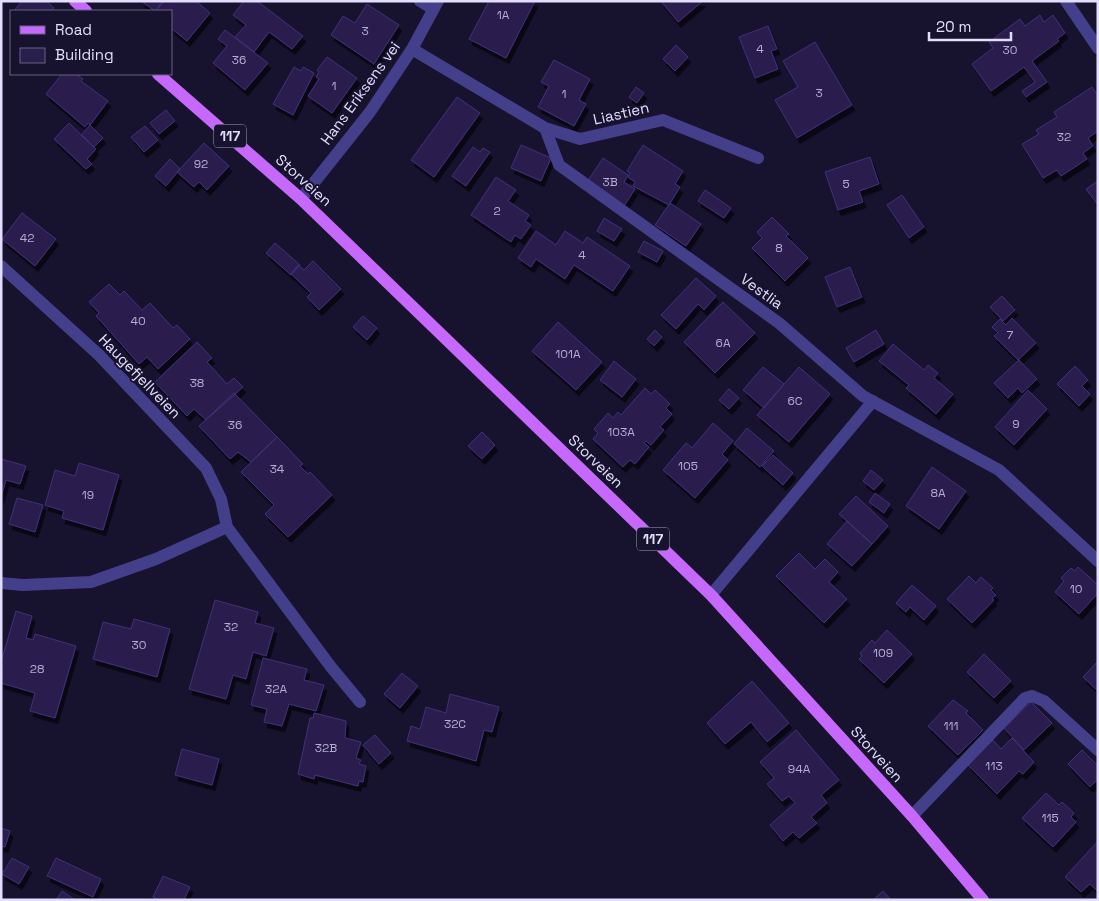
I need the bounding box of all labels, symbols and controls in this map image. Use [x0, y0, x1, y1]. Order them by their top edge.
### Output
house number: 1A [497, 7, 510, 23]
legend [10, 10, 172, 75]
scale bar [929, 10, 1012, 42]
text: 20 m [936, 17, 971, 36]
text: Road [55, 20, 92, 39]
house number: 3 [361, 23, 369, 39]
street label: Hans Eriksens vei [316, 38, 404, 148]
house number: 4 [756, 41, 764, 57]
house number: 30 [1003, 42, 1017, 58]
text: Building [55, 45, 114, 64]
house number: 36 [232, 52, 246, 68]
house number: 1 [331, 78, 337, 94]
house number: 3 [815, 85, 823, 101]
house number: 1 [561, 86, 567, 102]
street label: Liastien [591, 97, 651, 129]
road number: 117 [214, 124, 246, 148]
house number: 32 [1057, 129, 1071, 145]
street label: Storveien [272, 150, 336, 210]
house number: 92 [194, 156, 208, 172]
house number: 3B [602, 174, 618, 190]
house number: 5 [842, 176, 850, 192]
house number: 2 [493, 203, 501, 219]
house number: 42 [20, 230, 34, 246]
house number: 8 [775, 240, 783, 256]
house number: 4 [578, 247, 586, 263]
street label: Vestlia [737, 269, 787, 313]
house number: 40 [130, 313, 146, 329]
house number: 7 [1007, 327, 1014, 343]
street label: Haugefjellveien [95, 330, 185, 422]
house number: 6A [716, 335, 731, 351]
house number: 101A [555, 346, 581, 362]
house number: 38 [190, 375, 204, 391]
house number: 6C [787, 393, 803, 409]
house number: 9 [1012, 416, 1020, 432]
house number: 36 [228, 417, 242, 433]
house number: 103A [607, 424, 635, 440]
street label: Storveien [565, 430, 627, 492]
house number: 105 [678, 458, 698, 474]
house number: 34 [270, 461, 285, 477]
house number: 8A [930, 485, 946, 501]
house number: 19 [82, 487, 94, 503]
road number: 117 [637, 528, 669, 550]
house number: 10 [1070, 581, 1082, 597]
house number: 32 [224, 619, 238, 635]
house number: 30 [132, 637, 146, 653]
house number: 109 [873, 645, 893, 661]
house number: 28 [30, 661, 44, 677]
house number: 32A [265, 681, 287, 697]
house number: 32C [444, 716, 466, 732]
house number: 111 [943, 718, 959, 734]
street label: Storveien [847, 722, 907, 786]
house number: 32B [315, 740, 337, 756]
house number: 113 [985, 758, 1003, 774]
house number: 94A [788, 761, 811, 777]
house number: 115 [1041, 810, 1059, 826]

